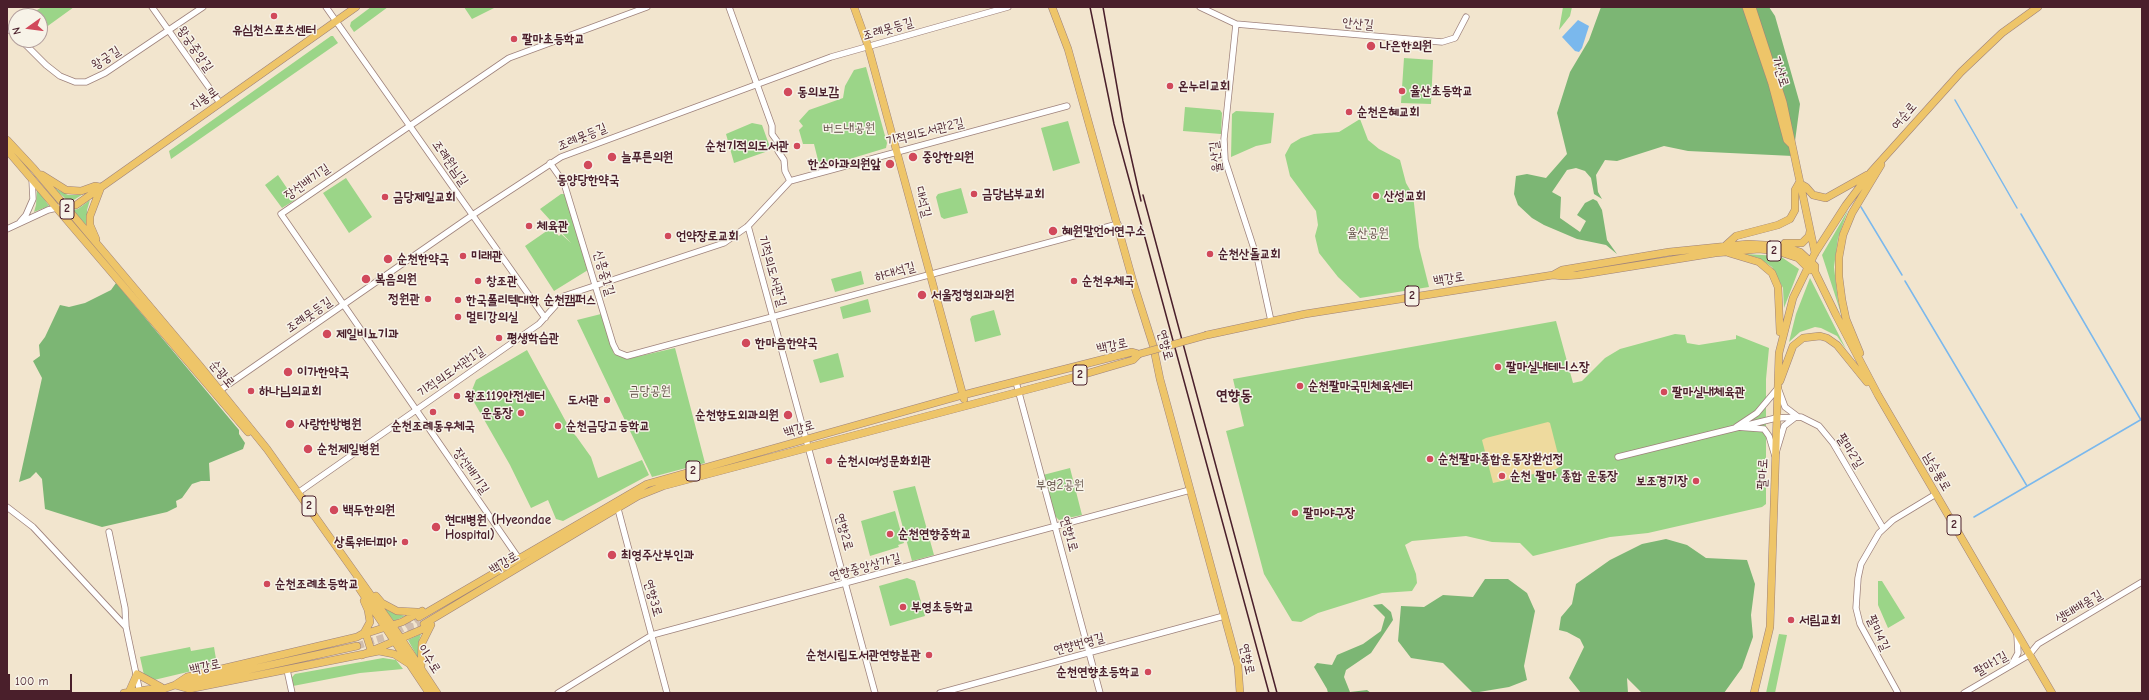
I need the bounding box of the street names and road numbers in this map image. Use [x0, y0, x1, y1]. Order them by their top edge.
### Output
street label: 조례못등길 [861, 14, 915, 44]
street label: 안산길 [1342, 15, 1374, 33]
street label: 왕궁중앙길 [174, 23, 216, 75]
street label: 왕궁길 [89, 43, 123, 73]
street label: 가산로 [1768, 55, 1792, 89]
street label: 지봉로 [187, 84, 221, 114]
street label: 여순로 [1888, 99, 1920, 133]
street label: 기적의도서관2길 [884, 115, 966, 149]
street label: 조례못등길 [555, 120, 609, 154]
street label: 조례원님길 [429, 137, 471, 189]
street label: 율산길 [1206, 140, 1226, 174]
street label: 장선배기길 [281, 161, 333, 203]
street label: 대석길 [911, 185, 935, 219]
road number: 2 [60, 199, 74, 219]
street label: 기적의도서관길 [754, 234, 790, 308]
road number: 2 [1767, 241, 1781, 261]
street label: 신흥중1길 [590, 248, 618, 298]
street label: 하대석길 [873, 259, 917, 285]
street label: 백강로 [1432, 269, 1466, 289]
road number: 2 [1405, 286, 1419, 306]
street label: 조례못등길 [283, 294, 335, 336]
street label: 연향로 [1154, 328, 1176, 362]
street label: 백강로 [1095, 335, 1129, 357]
street label: 기적의도서관1길 [414, 343, 488, 401]
street label: 순광로 [206, 357, 238, 391]
road number: 2 [1073, 365, 1087, 385]
street label: 백강로 [782, 417, 816, 441]
street label: 팔마2길 [1833, 431, 1867, 471]
street label: 장선배기길 [450, 445, 492, 497]
street label: 남승룡로 [1920, 450, 1954, 494]
street label: 팔마로 [1755, 458, 1771, 490]
road number: 2 [686, 461, 700, 481]
road number: 2 [302, 496, 316, 516]
street label: 연향2로 [832, 512, 856, 552]
street label: 연향1로 [1057, 514, 1081, 554]
road number: 2 [1947, 515, 1961, 535]
street label: 백강로 [487, 548, 521, 578]
street label: 연향중앙상가길 [828, 550, 902, 584]
street label: 연향3로 [640, 578, 666, 618]
street label: 생태배움길 [2053, 587, 2105, 627]
street label: 팔마4길 [1863, 613, 1893, 653]
street label: 연향번영길 [1052, 630, 1106, 658]
street label: 이수로 [414, 642, 444, 676]
street label: 연향로 [1236, 642, 1258, 676]
street label: 팔마1길 [1971, 648, 2011, 680]
street label: 백강로 [188, 656, 222, 678]

